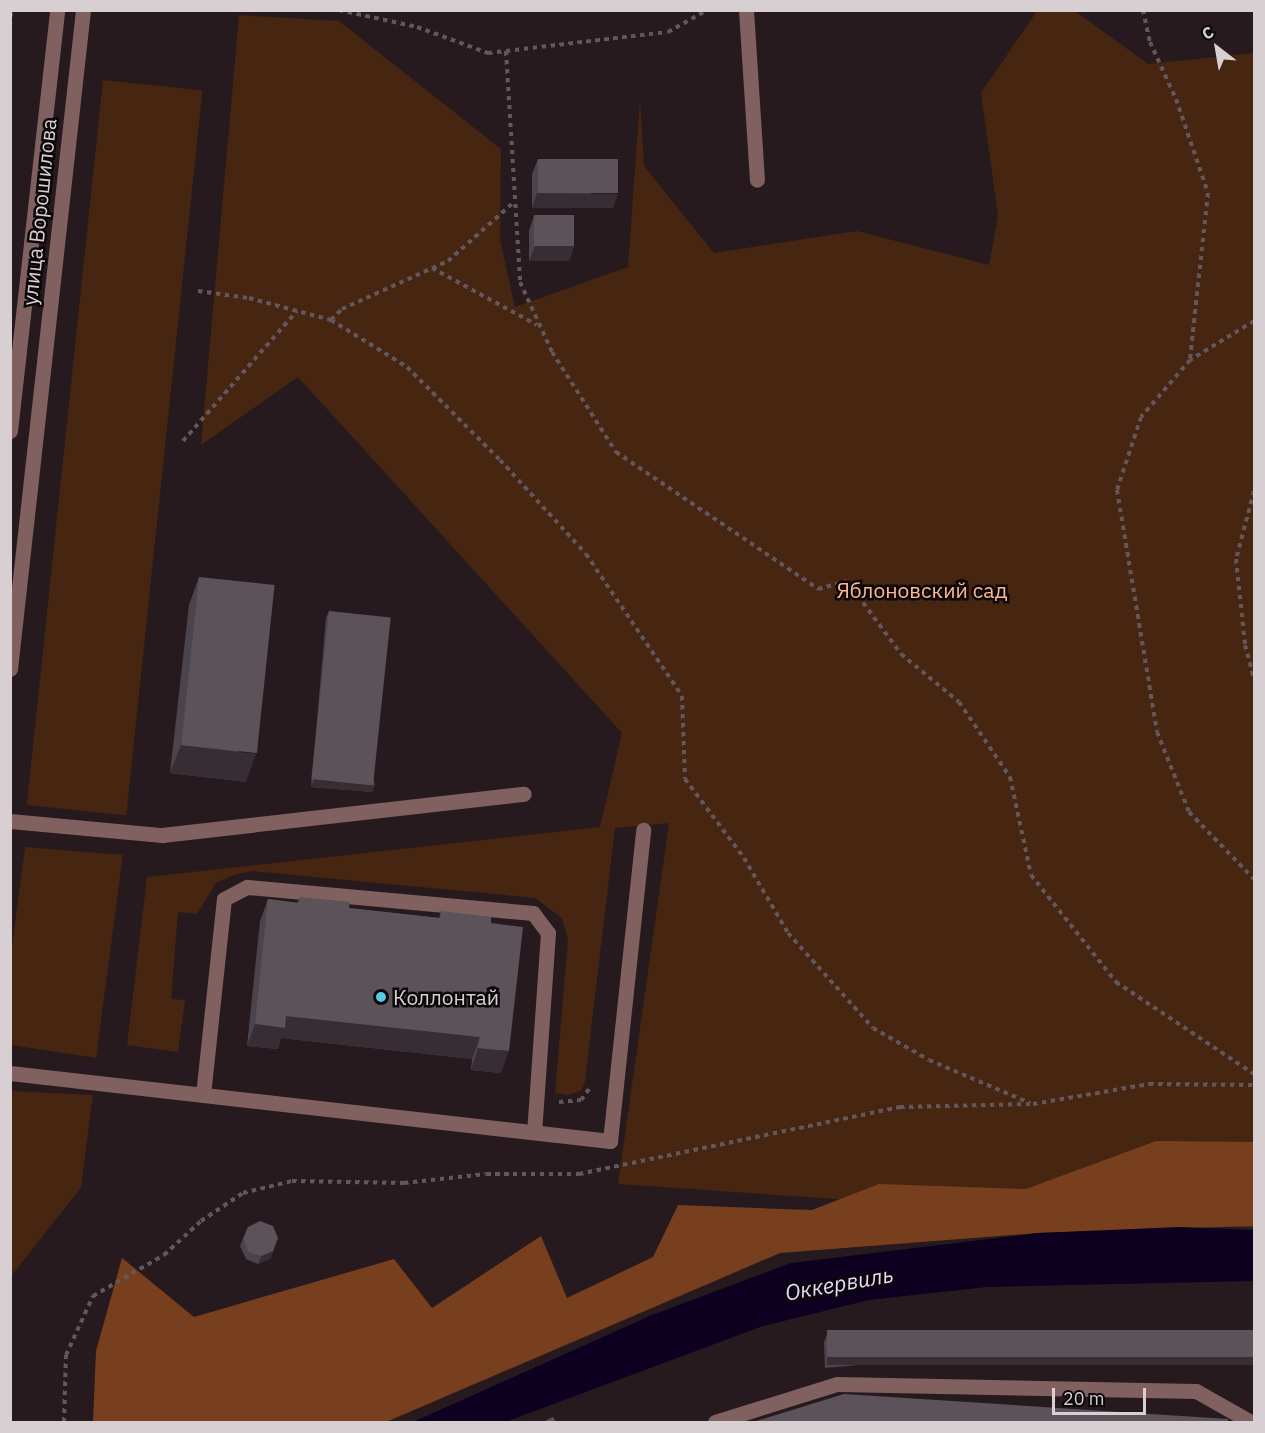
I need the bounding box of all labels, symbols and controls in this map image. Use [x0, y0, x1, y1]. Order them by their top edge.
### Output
north arrow [1187, 18, 1247, 78]
text: С [1198, 21, 1217, 44]
street label: улица Ворошилова [17, 117, 61, 307]
park label: Яблоновский сад [836, 577, 1008, 603]
place label: Коллонтай [393, 984, 499, 1010]
marker: Коллонтай [374, 990, 388, 1004]
water label: Оккервиль [783, 1261, 895, 1305]
scale bar [1055, 1376, 1150, 1414]
text: 20 m [1063, 1387, 1105, 1410]

